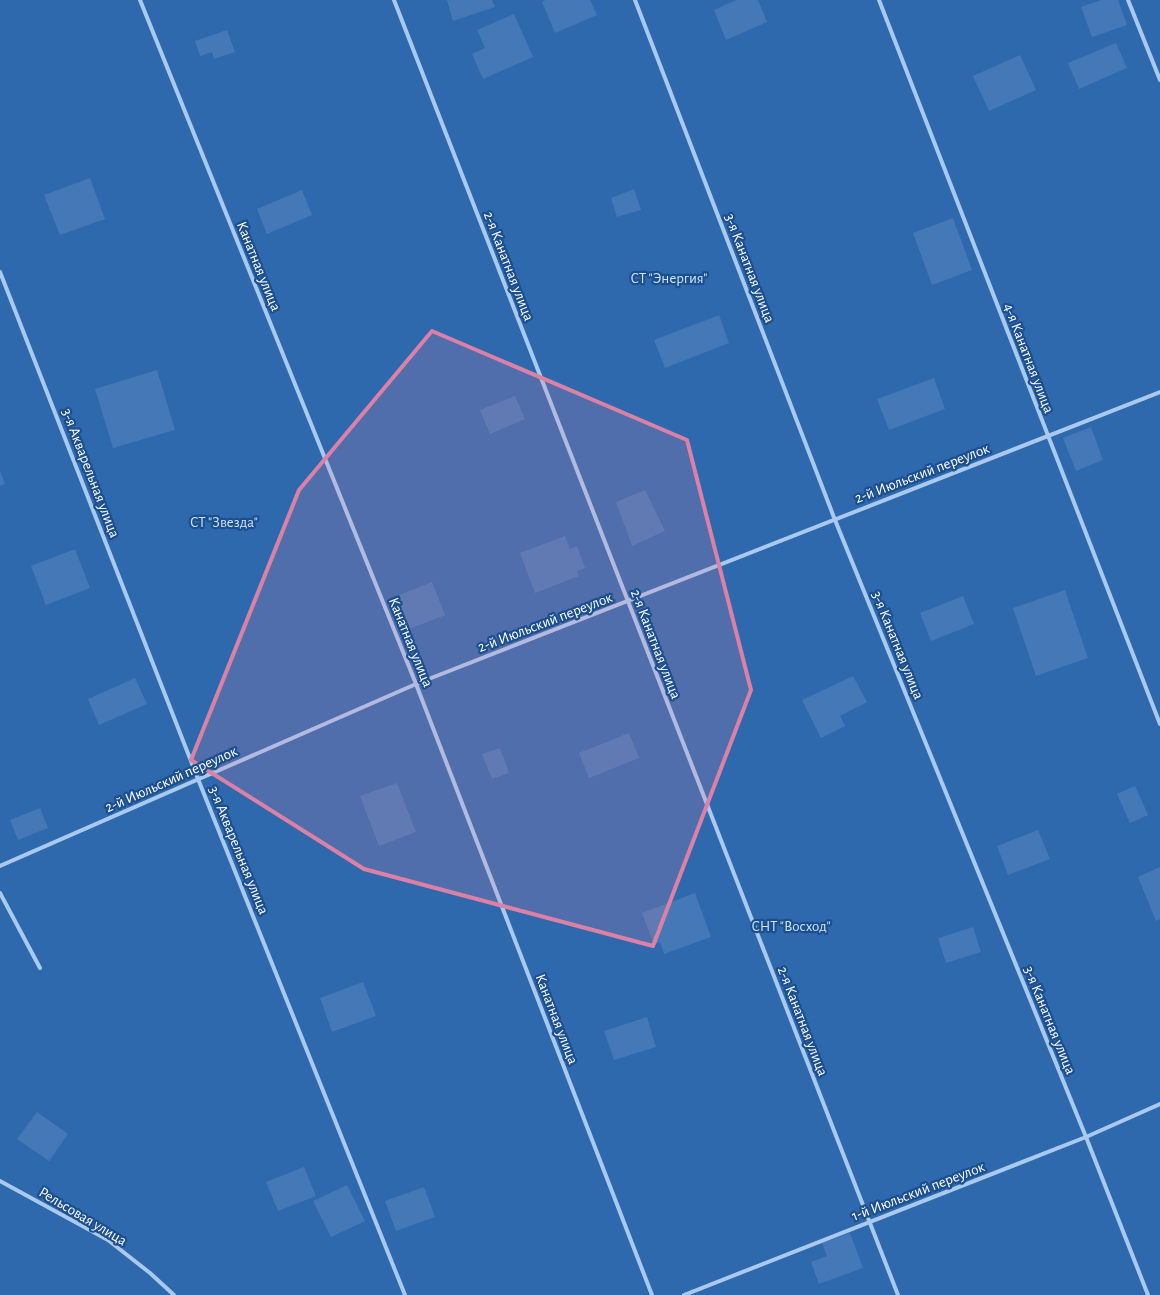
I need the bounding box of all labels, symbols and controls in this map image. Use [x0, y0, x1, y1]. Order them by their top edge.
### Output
street label: 2-я Канатная улица [481, 209, 536, 323]
street label: 3-я Канатная улица [722, 212, 777, 325]
street label: Канатная улица [234, 219, 283, 313]
park label: СТ "Энергия" [630, 271, 708, 286]
street label: 4-я Канатная улица [1001, 301, 1056, 415]
street label: 3-я Акварельная улица [59, 407, 122, 540]
street label: 2-й Июльский переулок [853, 441, 992, 506]
park label: СТ "Звезда" [190, 515, 258, 530]
street label: 2-я Канатная улица [628, 587, 683, 701]
street label: 3-я Канатная улица [869, 589, 926, 702]
street label: 2-й Июльский переулок [476, 590, 615, 655]
street label: Канатная улица [386, 595, 435, 689]
street label: 2-й Июльский переулок [103, 744, 240, 815]
street label: 3-я Акварельная улица [206, 784, 271, 917]
park label: СНТ "Восход" [751, 919, 831, 934]
street label: 2-я Канатная улица [775, 964, 830, 1078]
street label: 3-я Канатная улица [1021, 964, 1078, 1077]
street label: Канатная улица [532, 972, 581, 1066]
street label: 1-й Июльский переулок [850, 1159, 987, 1224]
street label: Рельсовая улица [36, 1184, 129, 1249]

